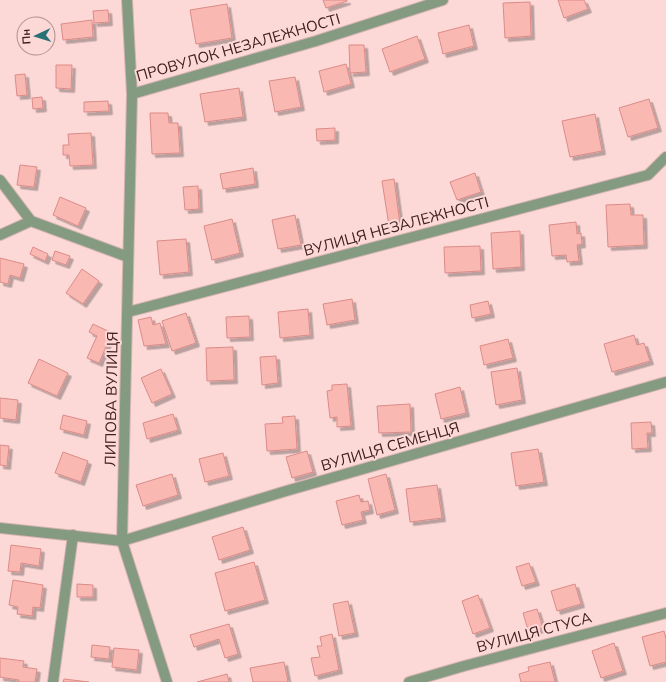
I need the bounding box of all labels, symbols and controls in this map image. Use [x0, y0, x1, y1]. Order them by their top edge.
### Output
street label: ПРОВУЛОК НЕЗАЛЕЖНОСТІ [134, 9, 342, 85]
north arrow [16, 16, 56, 56]
text: Пн [18, 28, 34, 45]
street label: ВУЛИЦЯ НЕЗАЛЕЖНОСТІ [301, 192, 491, 260]
street label: ЛИПОВА ВУЛИЦЯ [100, 331, 122, 467]
street label: ВУЛИЦЯ СЕМЕНЦЯ [319, 417, 461, 475]
street label: ВУЛИЦЯ СТУСА [474, 608, 594, 656]

